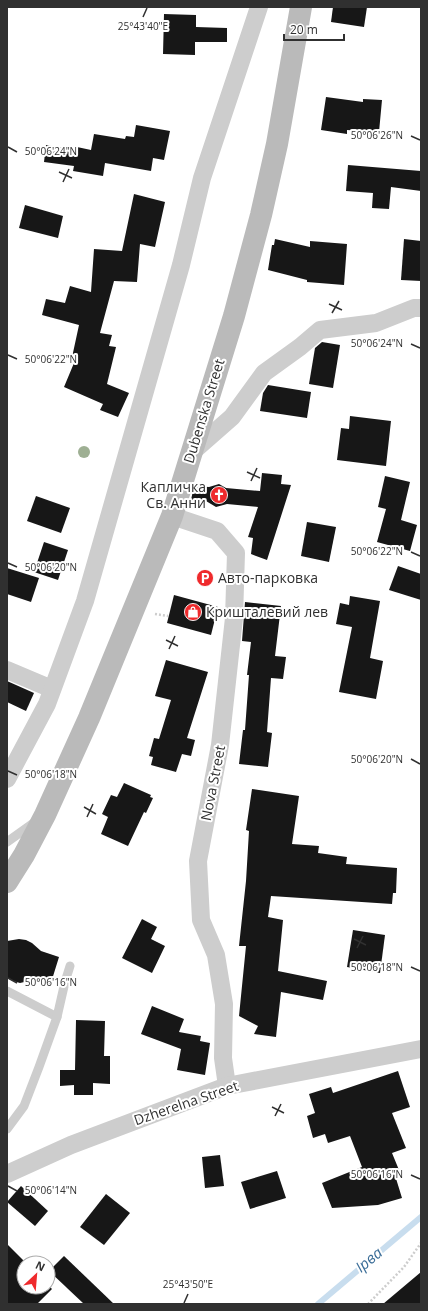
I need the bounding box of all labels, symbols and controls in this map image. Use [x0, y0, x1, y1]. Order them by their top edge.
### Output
scale bar [284, 16, 344, 42]
text: 25°43'40"E [118, 19, 168, 33]
text: 20 m [290, 21, 318, 38]
text: 50°06'26"N [351, 128, 403, 142]
text: 50°06'24"N [25, 144, 77, 158]
text: 50°06'24"N [351, 336, 403, 350]
text: 50°06'22"N [25, 352, 77, 366]
street label: Dubenska Street [179, 356, 228, 465]
place label: Капличка Св. Анни [141, 477, 206, 512]
church icon: Капличка Св. Анни [209, 485, 229, 505]
text: 50°06'22"N [351, 544, 403, 558]
text: 50°06'20"N [25, 560, 77, 574]
parking icon: Авто-парковка [195, 568, 215, 588]
place label: Авто-парковка [218, 568, 318, 587]
shop icon: Кришталевий лев [183, 602, 203, 622]
place label: Кришталевий лев [206, 602, 328, 621]
street label: Nova Street [196, 744, 229, 822]
text: 50°06'20"N [351, 752, 403, 766]
text: 50°06'18"N [25, 767, 77, 781]
text: 50°06'18"N [351, 960, 403, 974]
text: 50°06'16"N [25, 975, 77, 989]
street label: Dzherelna Street [131, 1076, 241, 1129]
text: 50°06'16"N [351, 1167, 403, 1181]
text: 50°06'14"N [25, 1183, 77, 1197]
water label: Ірва [351, 1242, 386, 1276]
north arrow [16, 1255, 56, 1295]
text: N [33, 1257, 48, 1274]
text: 25°43'50"E [163, 1277, 213, 1291]

